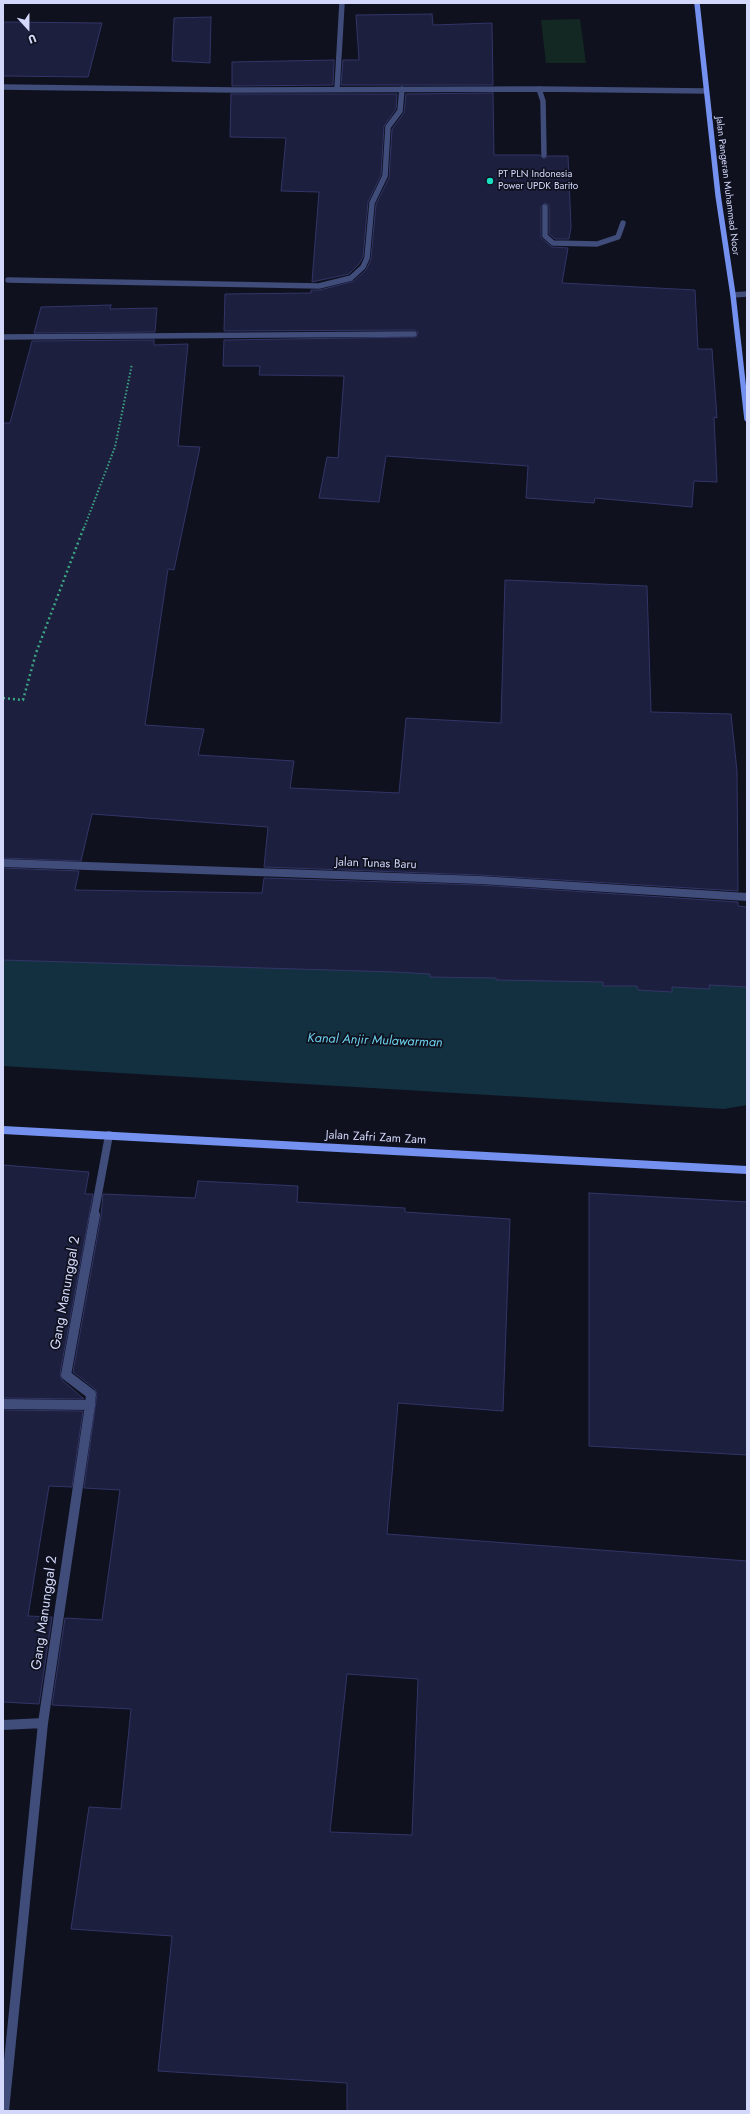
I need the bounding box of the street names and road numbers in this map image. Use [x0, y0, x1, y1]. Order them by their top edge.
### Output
street label: Jalan Pangeran Muhammad Noor [713, 116, 741, 256]
street label: Jalan Tunas Baru [335, 855, 417, 873]
street label: Jalan Zafri Zam Zam [325, 1128, 427, 1148]
street label: Gang Manunggal 2 [48, 1235, 84, 1351]
street label: Gang Manunggal 2 [29, 1555, 61, 1671]

